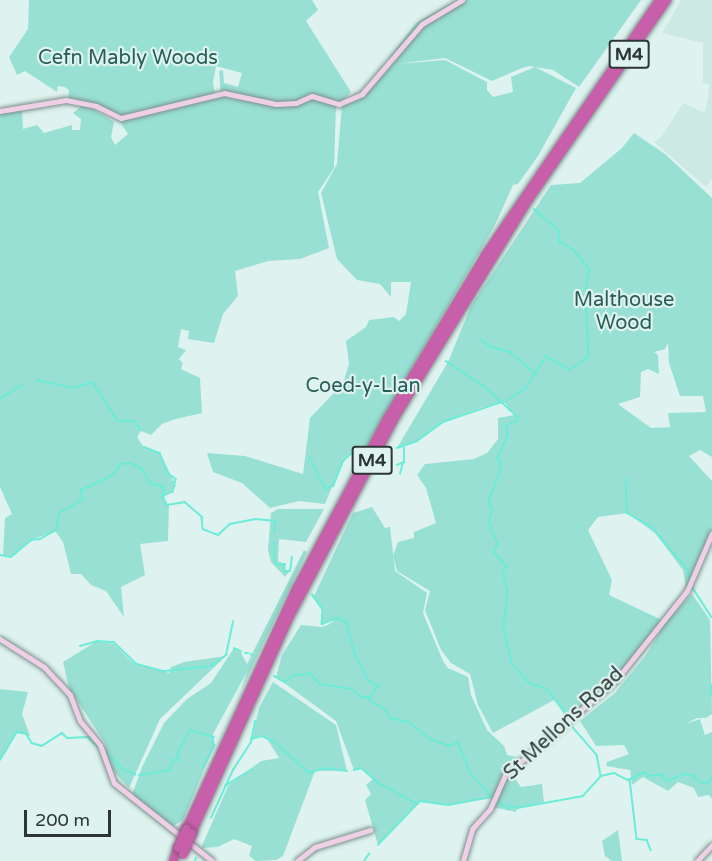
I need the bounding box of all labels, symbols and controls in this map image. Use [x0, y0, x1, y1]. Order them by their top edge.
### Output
road number: M4 [608, 39, 650, 69]
park label: Cefn Mably Woods [38, 46, 218, 70]
park label: Malthouse Wood [574, 289, 674, 336]
park label: Coed-y-Llan [305, 374, 421, 398]
road number: M4 [351, 445, 393, 475]
street label: St Mellons Road [499, 663, 629, 785]
scale bar [27, 798, 114, 836]
text: 200 m [35, 809, 90, 831]

